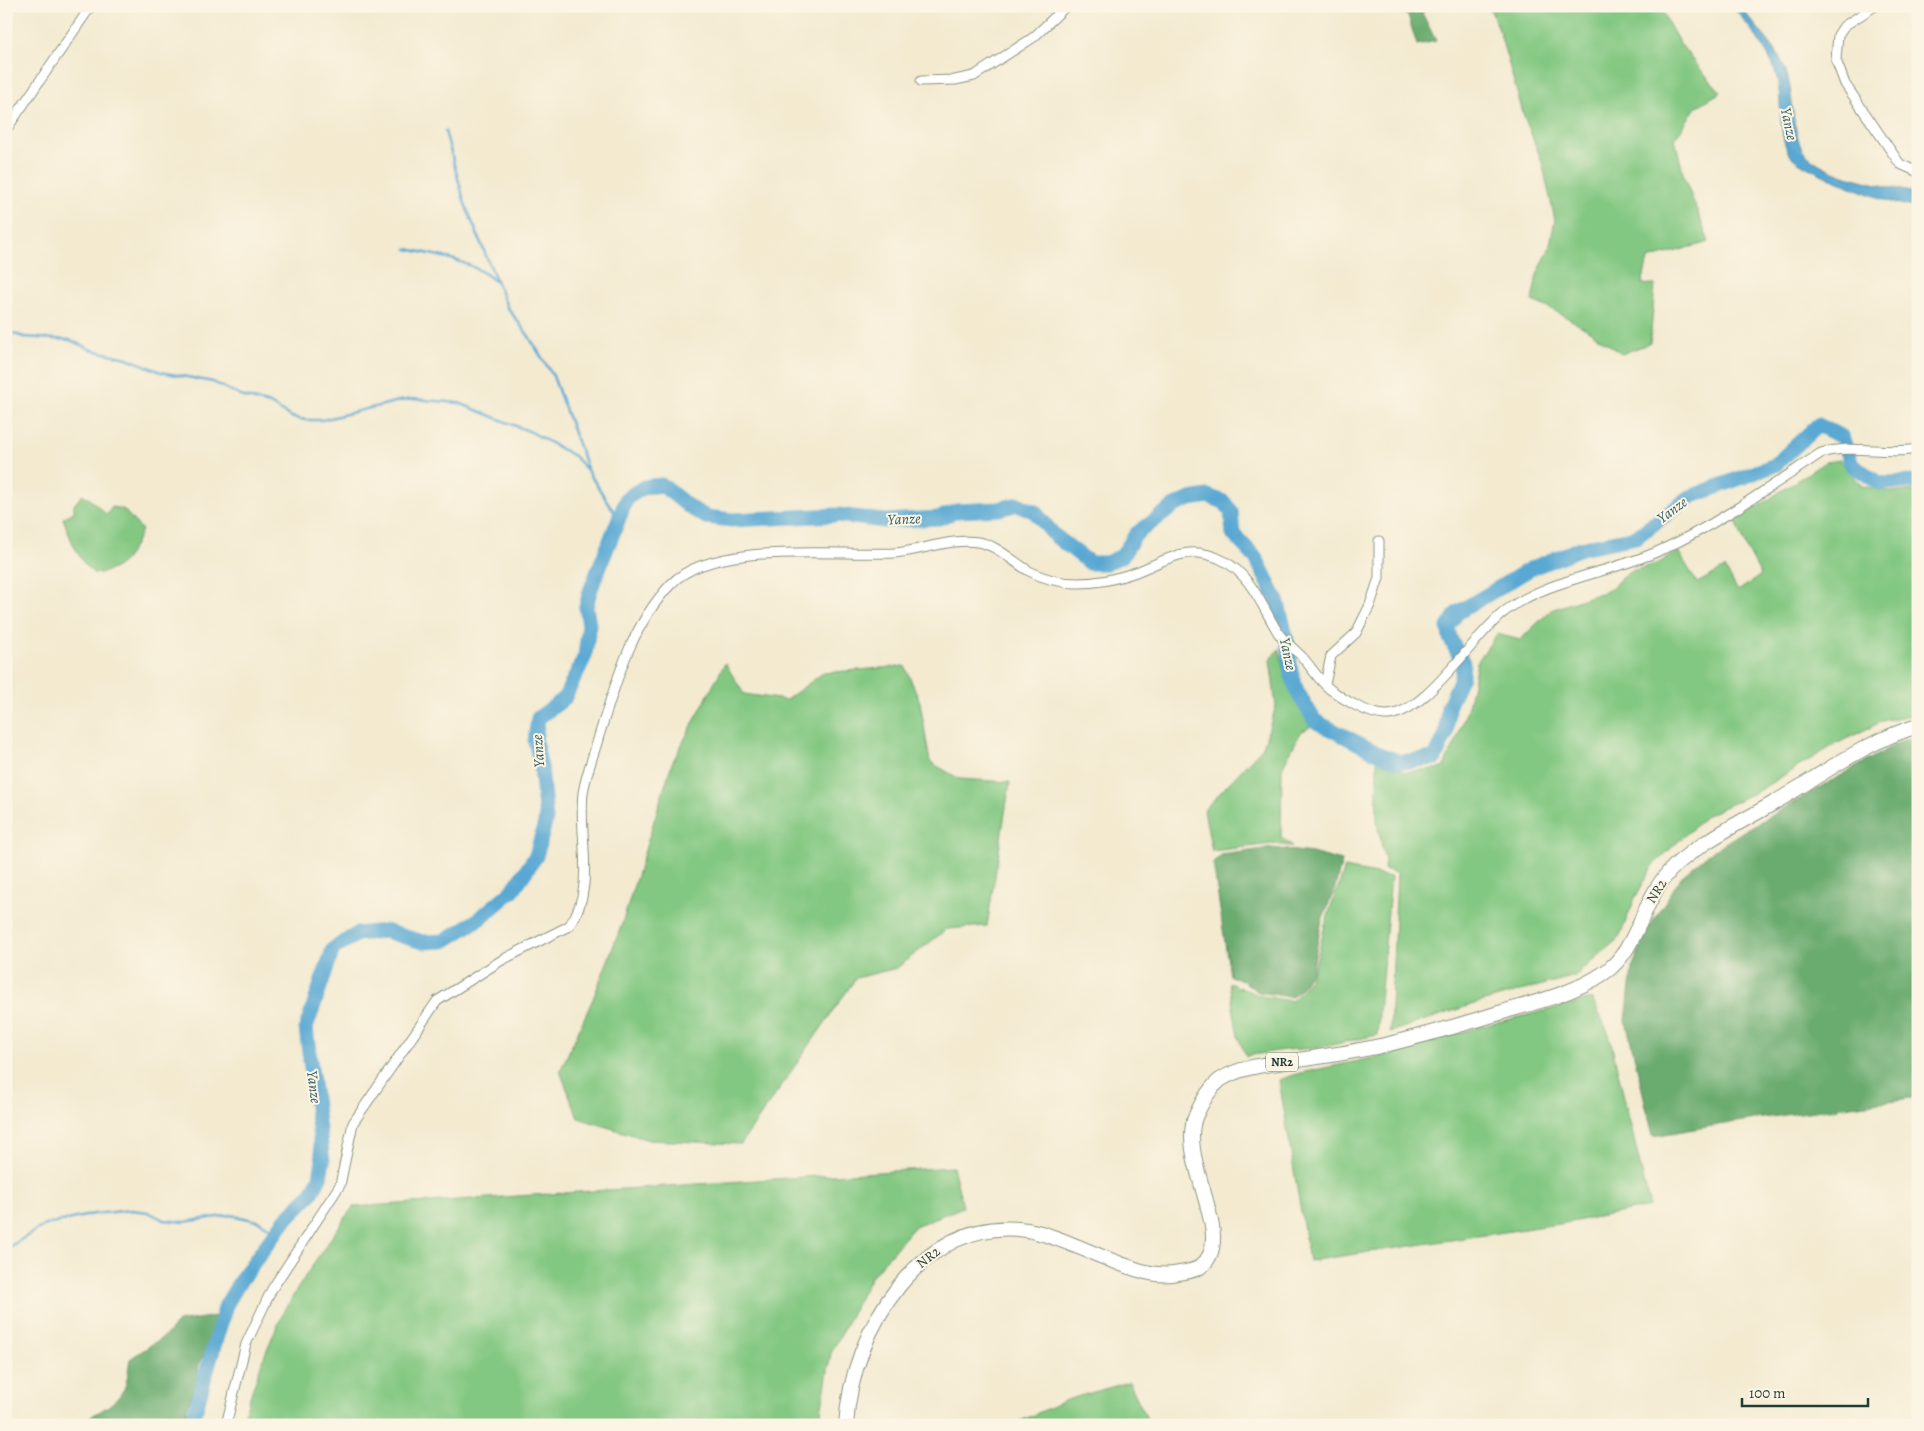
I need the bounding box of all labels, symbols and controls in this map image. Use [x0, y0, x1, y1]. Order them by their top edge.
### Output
water label: Yanze [1776, 106, 1802, 143]
water label: Yanze [1653, 492, 1692, 528]
water label: Yanze [887, 508, 921, 530]
water label: Yanze [1275, 636, 1301, 673]
water label: Yanze [527, 733, 549, 768]
street label: NR2 [1642, 875, 1671, 907]
road number: NR2 [1266, 1052, 1298, 1072]
water label: Yanze [302, 1070, 326, 1105]
street label: NR2 [912, 1242, 944, 1273]
scale bar [1742, 1376, 1868, 1408]
text: 100 m [1749, 1383, 1786, 1403]

